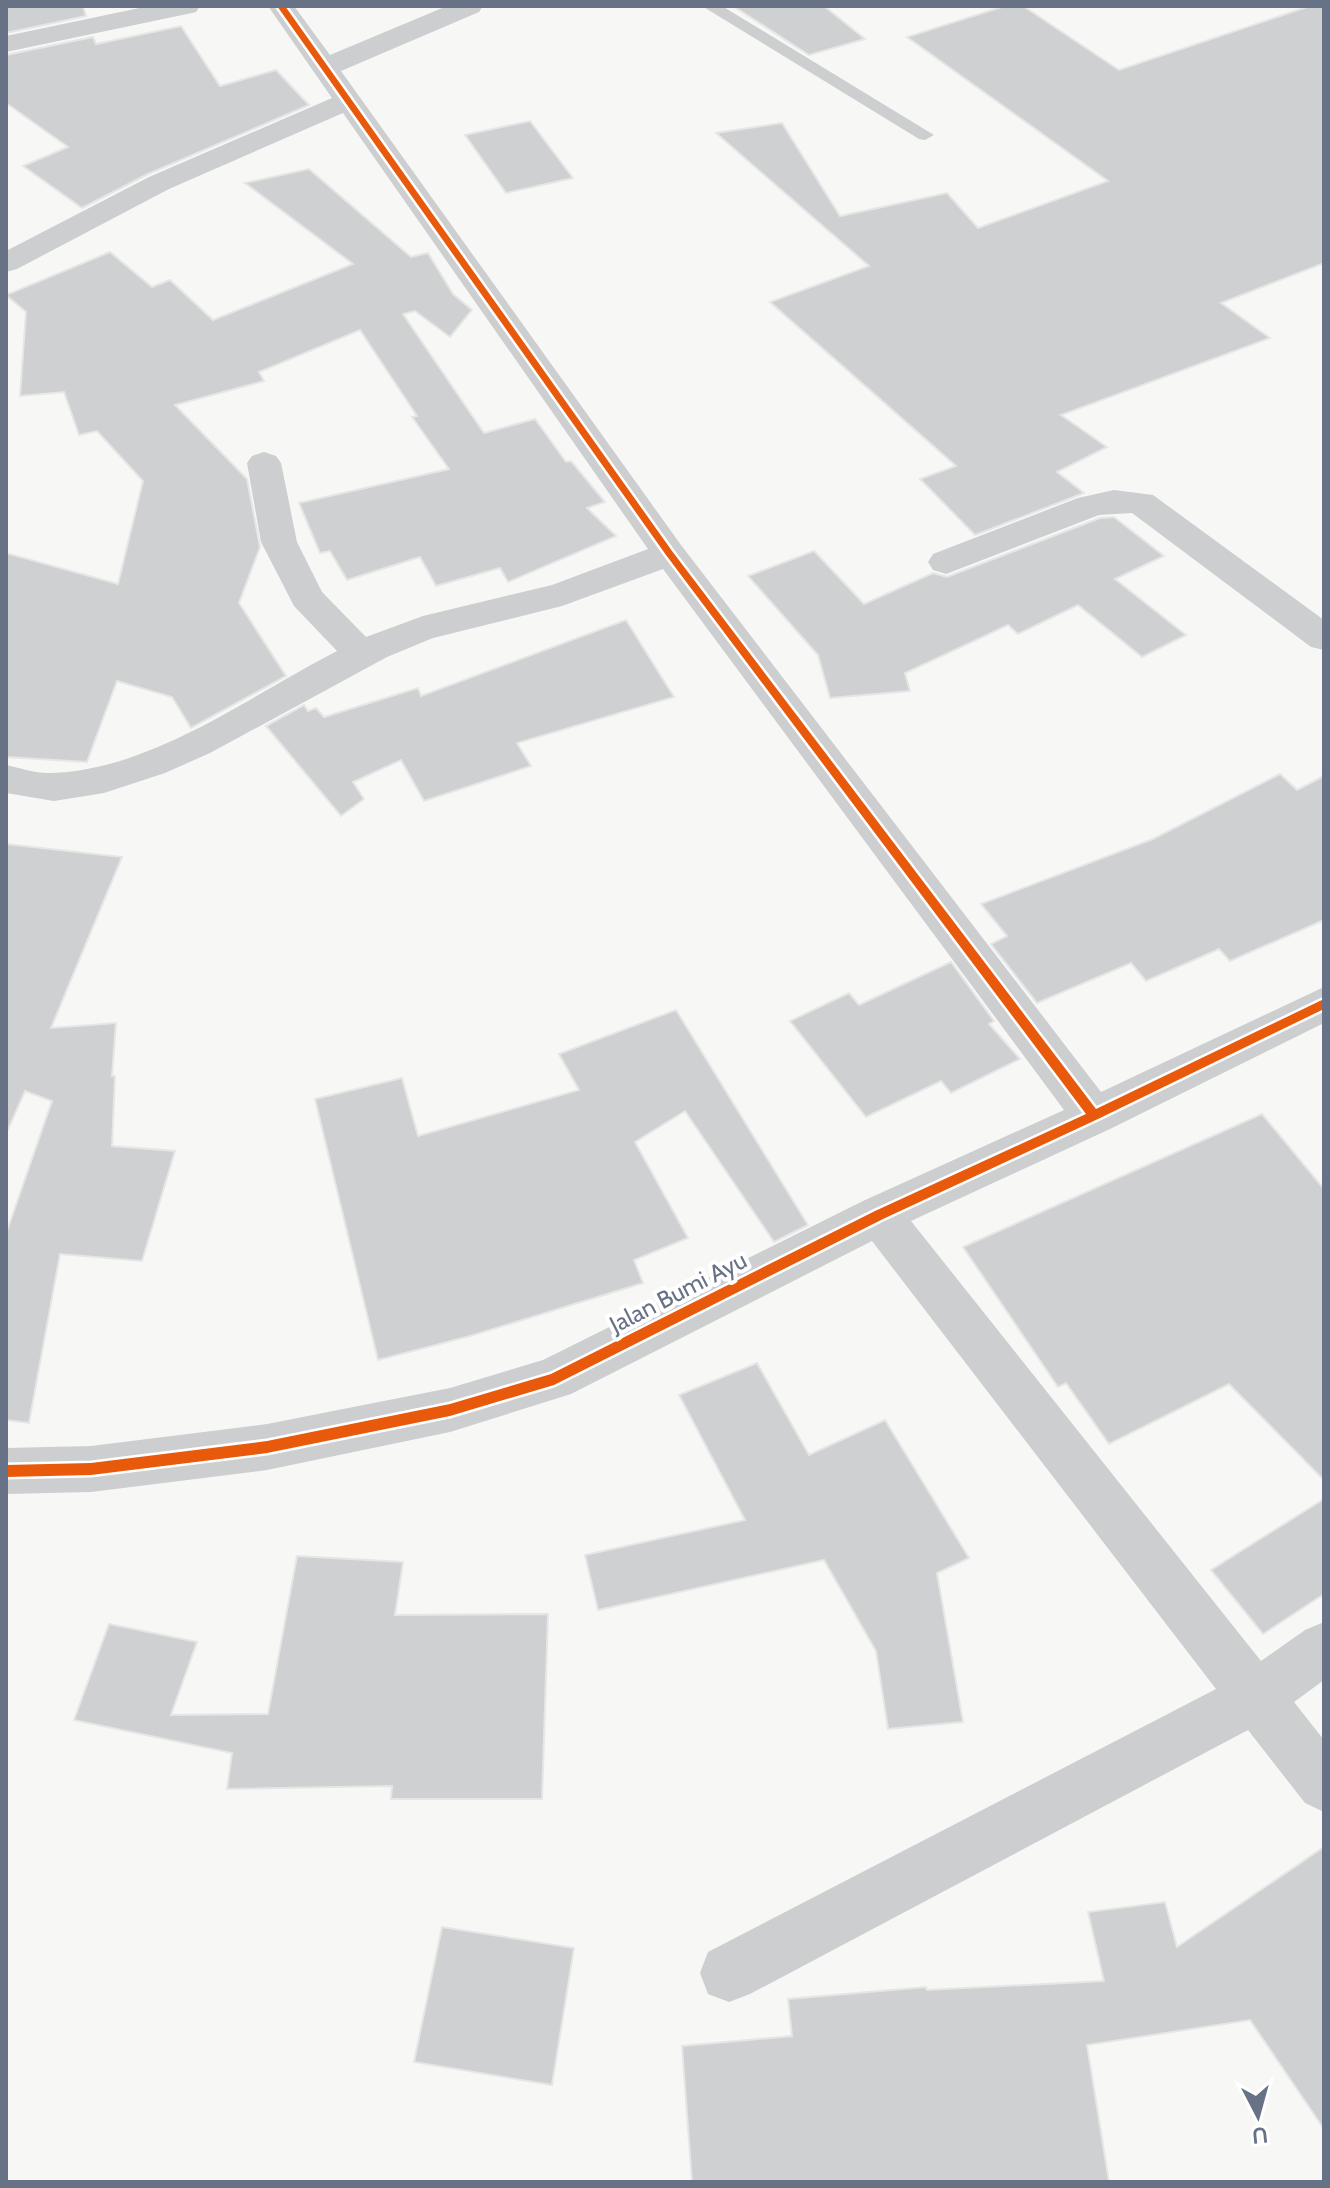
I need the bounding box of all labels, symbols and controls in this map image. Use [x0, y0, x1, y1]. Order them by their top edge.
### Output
street label: Jalan Bumi Ayu [604, 1245, 752, 1339]
north arrow [1218, 2076, 1298, 2156]
text: U [1251, 2121, 1269, 2150]

